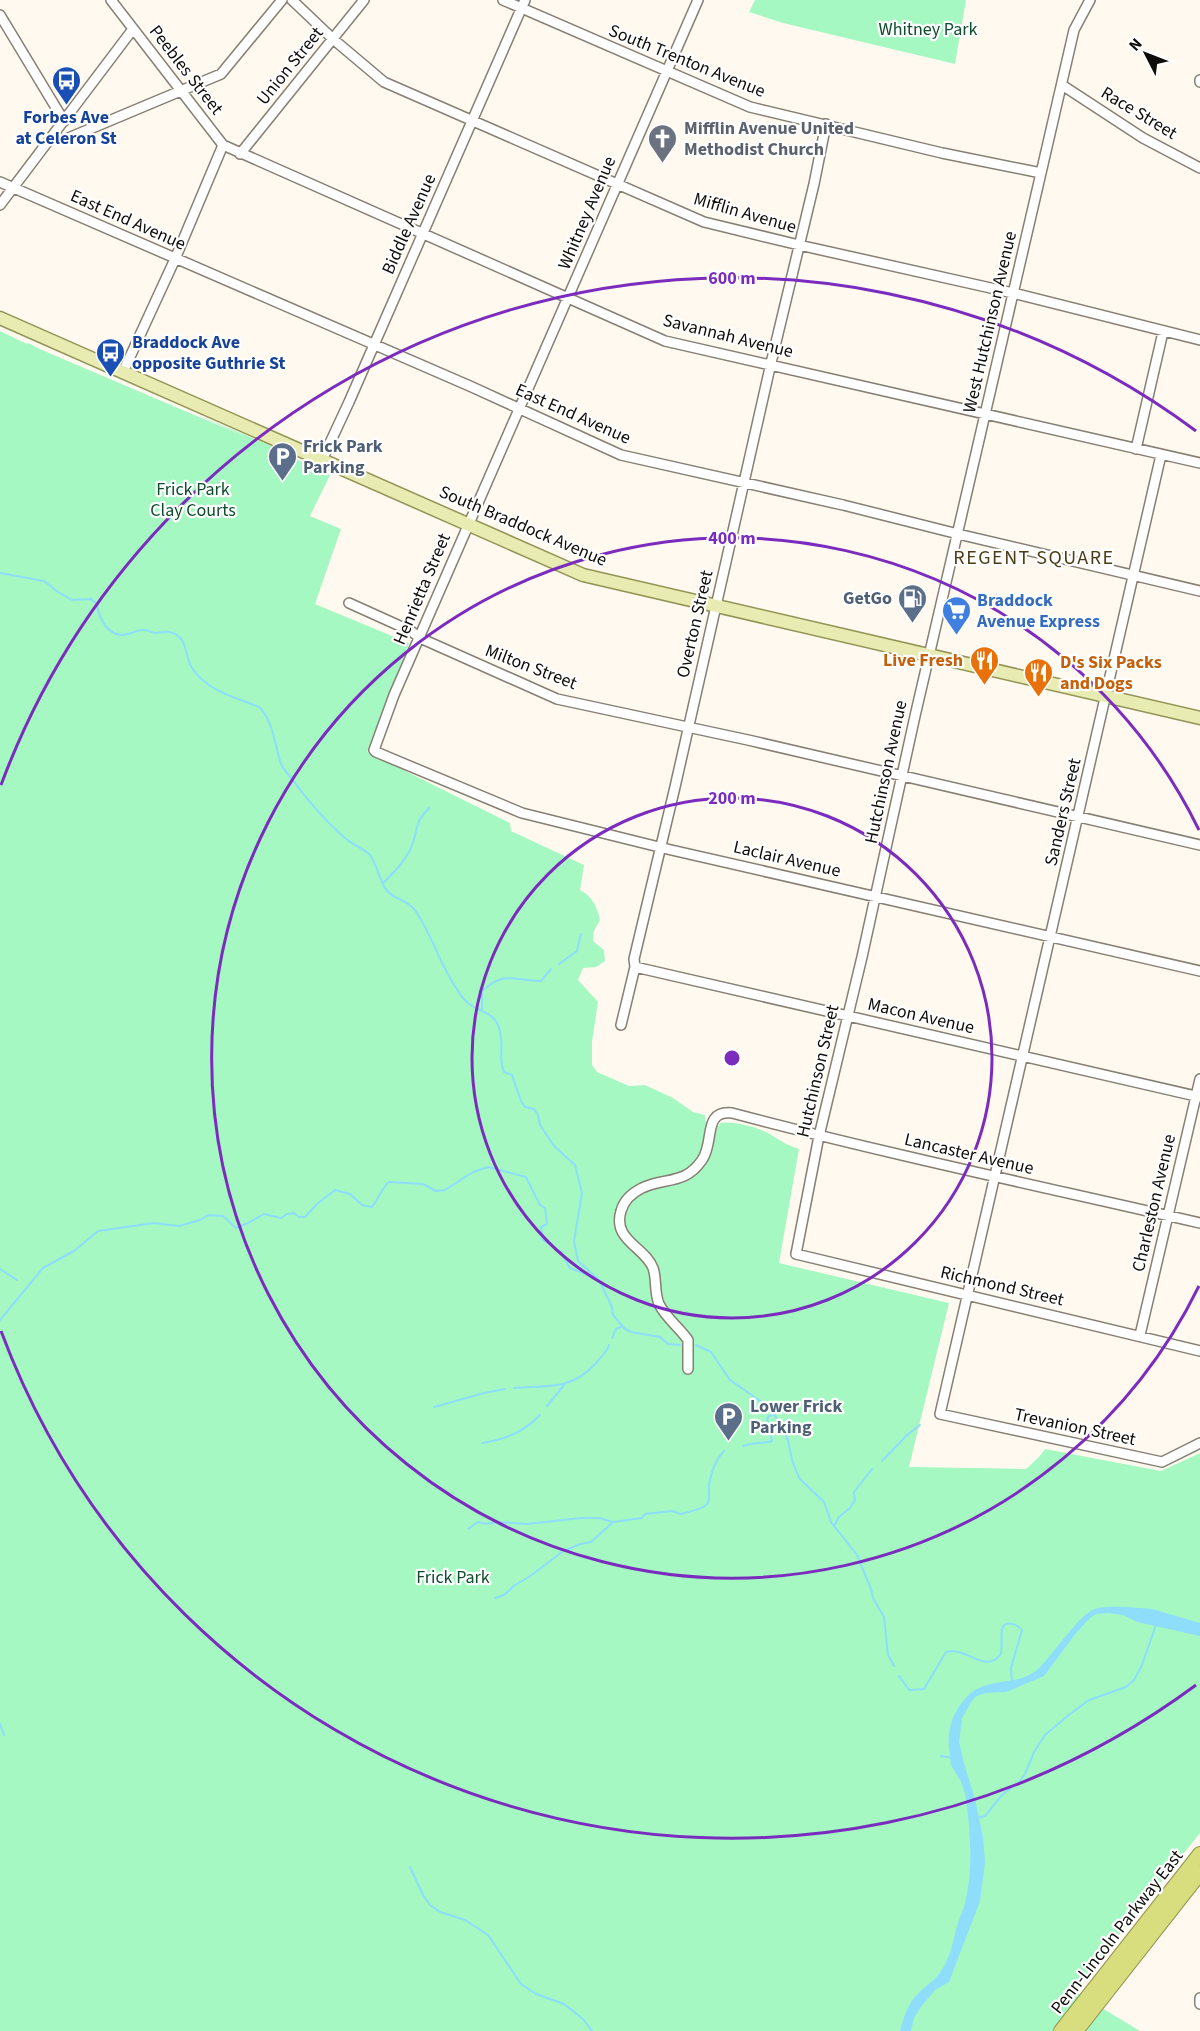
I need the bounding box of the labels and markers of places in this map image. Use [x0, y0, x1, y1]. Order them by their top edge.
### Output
bus stop icon: Forbes Ave at Celeron St [50, 64, 82, 106]
place label: Forbes Ave at Celeron St [15, 105, 117, 151]
place label: Mifflin Avenue United Methodist Church [684, 116, 854, 162]
church icon: Mifflin Avenue United Methodist Church [647, 122, 679, 164]
place label: Braddock Ave opposite Guthrie St [132, 330, 285, 376]
bus stop icon: Braddock Ave opposite Guthrie St [95, 336, 127, 378]
place label: Frick Park Parking [303, 434, 383, 480]
parking icon: Frick Park Parking [266, 440, 298, 482]
fuel station icon: GetGo [897, 582, 929, 624]
place label: GetGo [843, 586, 892, 611]
place label: Braddock Avenue Express [976, 588, 1100, 634]
supermarket icon: Braddock Avenue Express [940, 594, 972, 636]
restaurant icon: Live Fresh [968, 644, 1000, 686]
place label: Live Fresh [883, 648, 963, 673]
place label: D's Six Packs and Dogs [1060, 650, 1162, 696]
restaurant icon: D's Six Packs and Dogs [1023, 656, 1055, 698]
centre of rings [722, 1048, 742, 1068]
place label: Lower Frick Parking [750, 1394, 842, 1440]
parking icon: Lower Frick Parking [713, 1400, 745, 1442]

